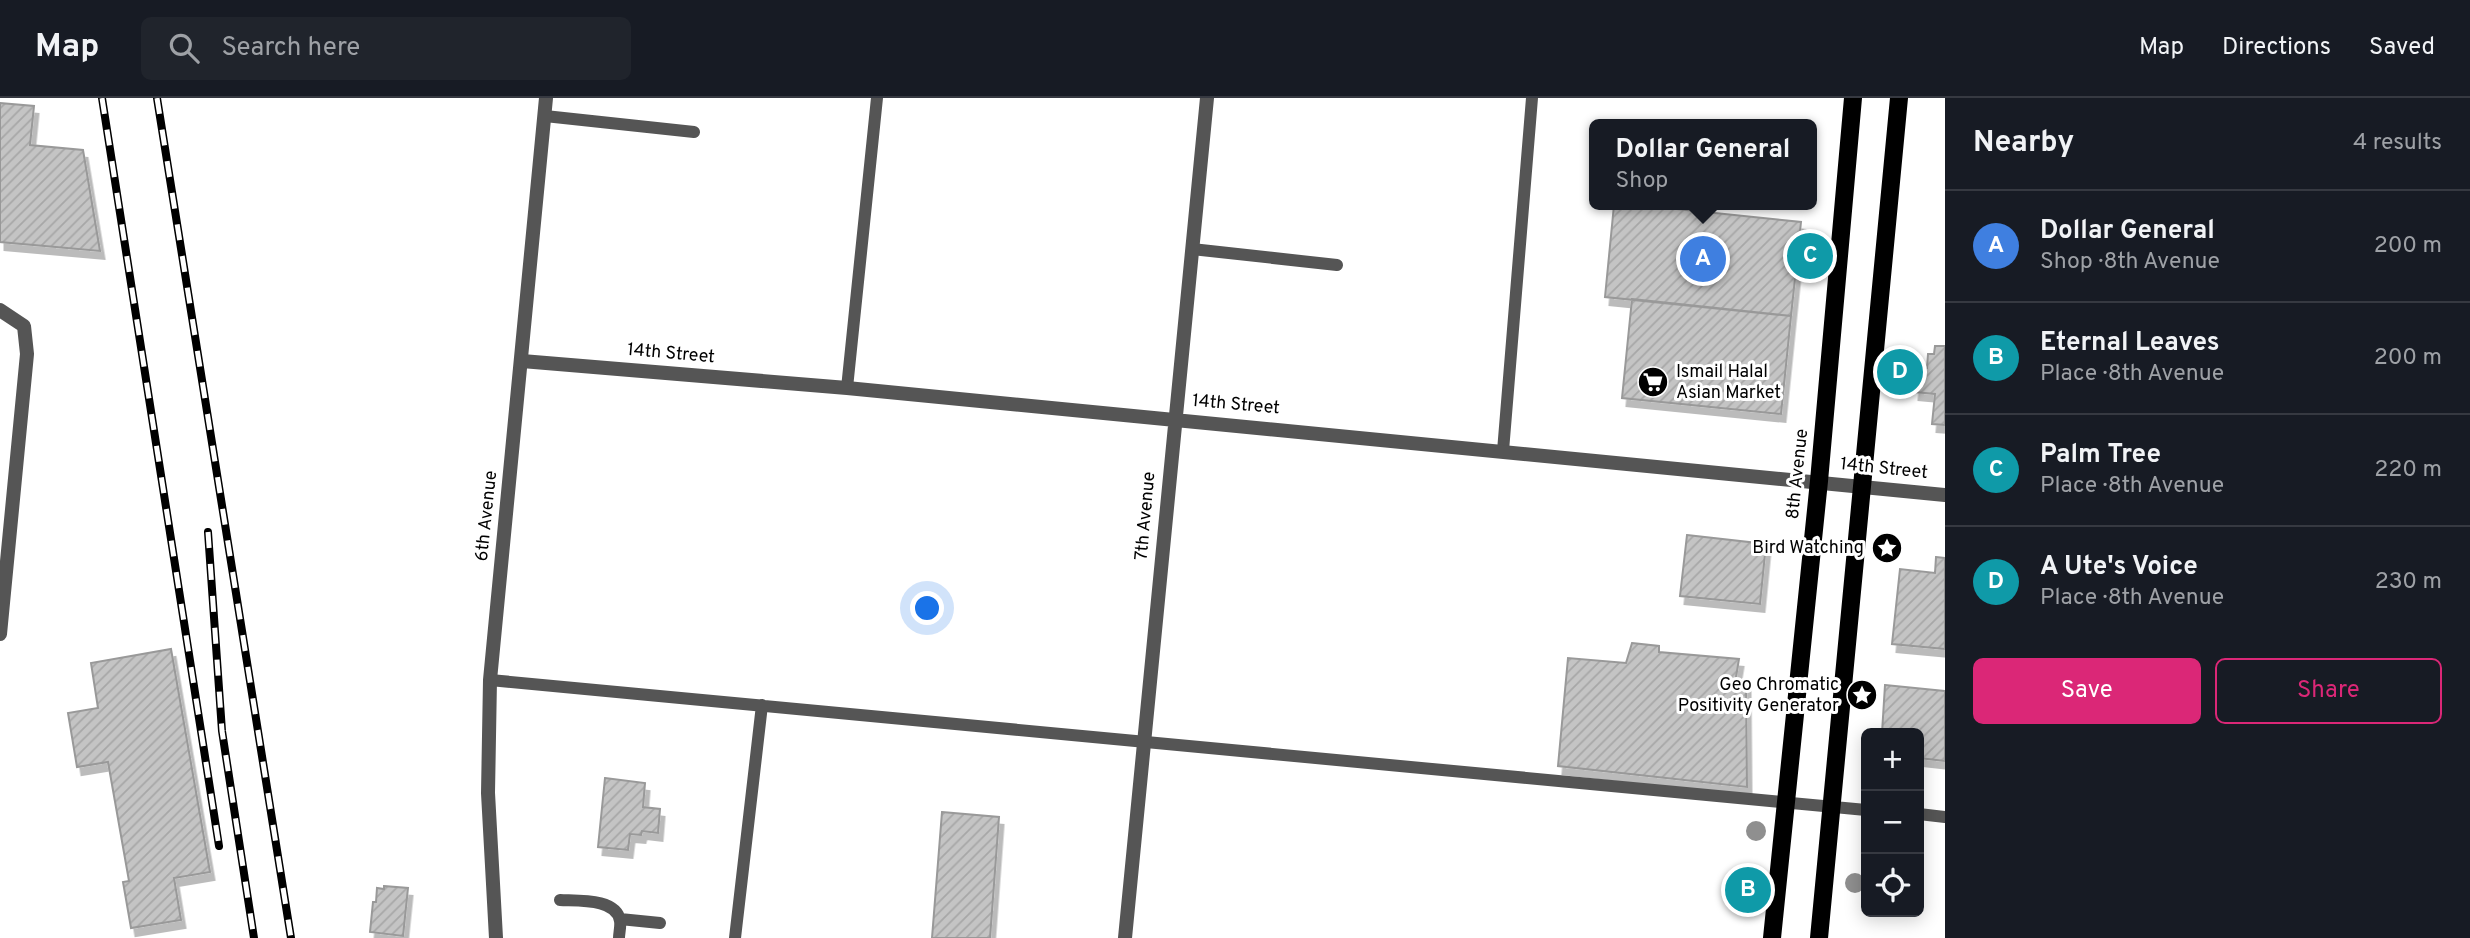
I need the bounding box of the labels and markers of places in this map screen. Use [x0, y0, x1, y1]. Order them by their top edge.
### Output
pin: C [1787, 230, 1833, 282]
pin: A [1680, 233, 1726, 285]
pin: D [1877, 346, 1923, 398]
place label: Ismail Halal Asian Market [1676, 361, 1781, 405]
supermarket icon: Ismail Halal Asian Market [1636, 365, 1670, 399]
place icon: Bird Watching [1870, 531, 1904, 565]
place label: Bird Watching [1752, 537, 1864, 560]
place label: Geo Chromatic Positivity Generator [1678, 674, 1839, 718]
place icon: Geo Chromatic Positivity Generator [1845, 678, 1879, 712]
pin: B [1725, 864, 1771, 916]

